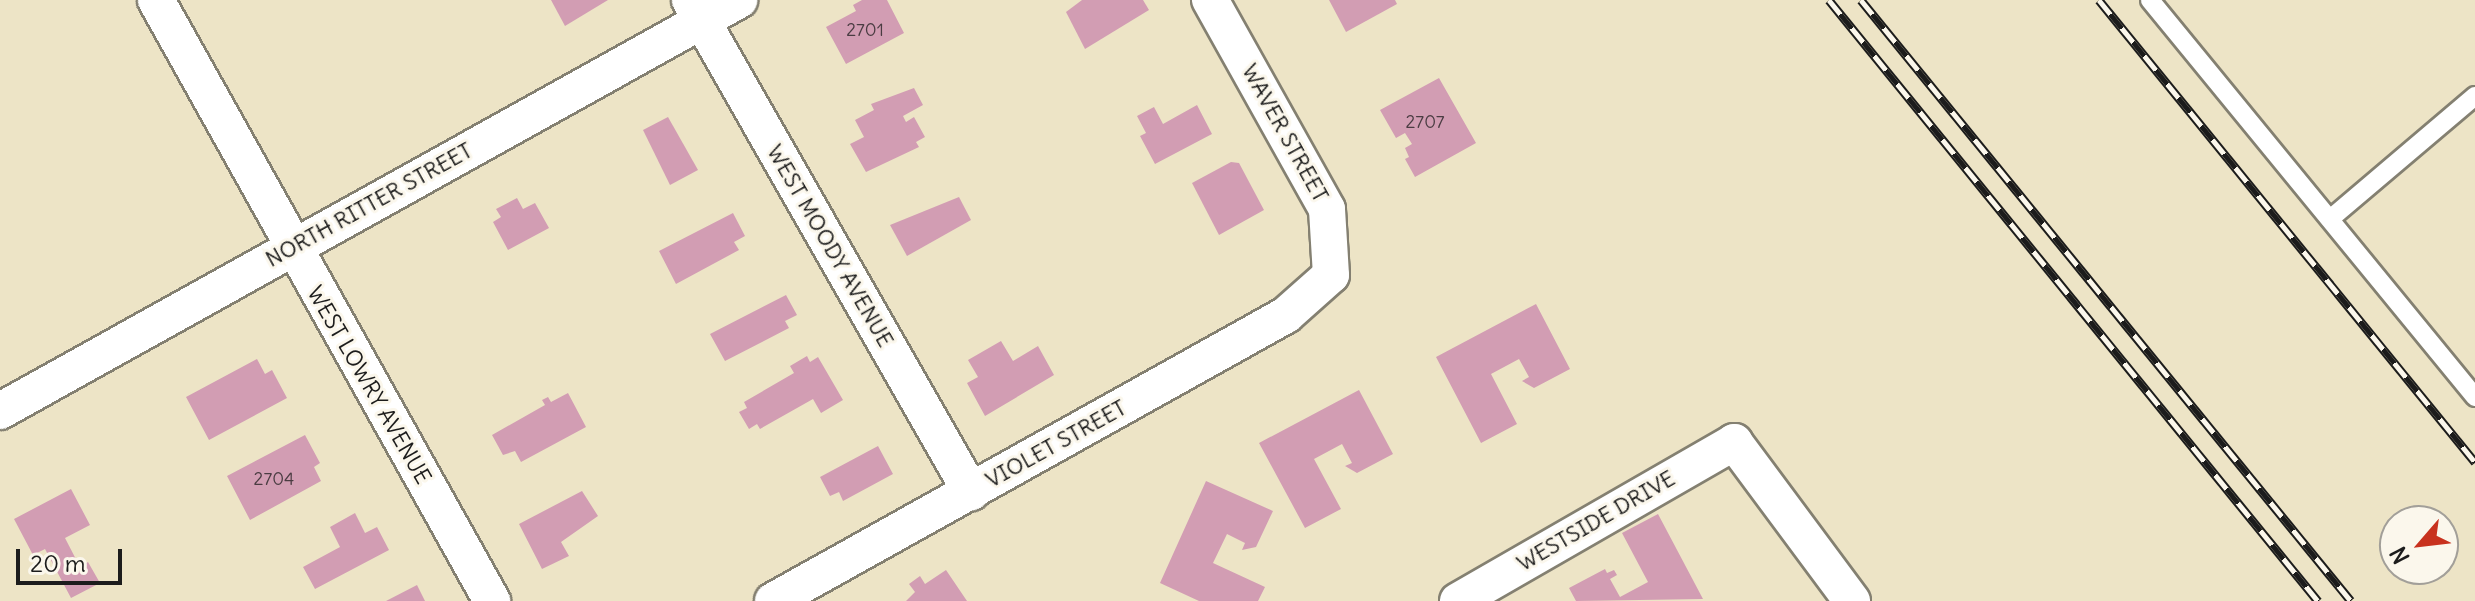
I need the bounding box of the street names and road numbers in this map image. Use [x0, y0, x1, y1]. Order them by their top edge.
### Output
street label: WAVER STREET [1236, 59, 1334, 207]
street label: NORTH RITTER STREET [261, 137, 477, 273]
street label: WEST MOODY AVENUE [761, 140, 899, 352]
street label: WEST LOWRY AVENUE [301, 281, 437, 489]
street label: VIOLET STREET [981, 394, 1131, 494]
street label: WESTSIDE DRIVE [1512, 465, 1680, 577]

